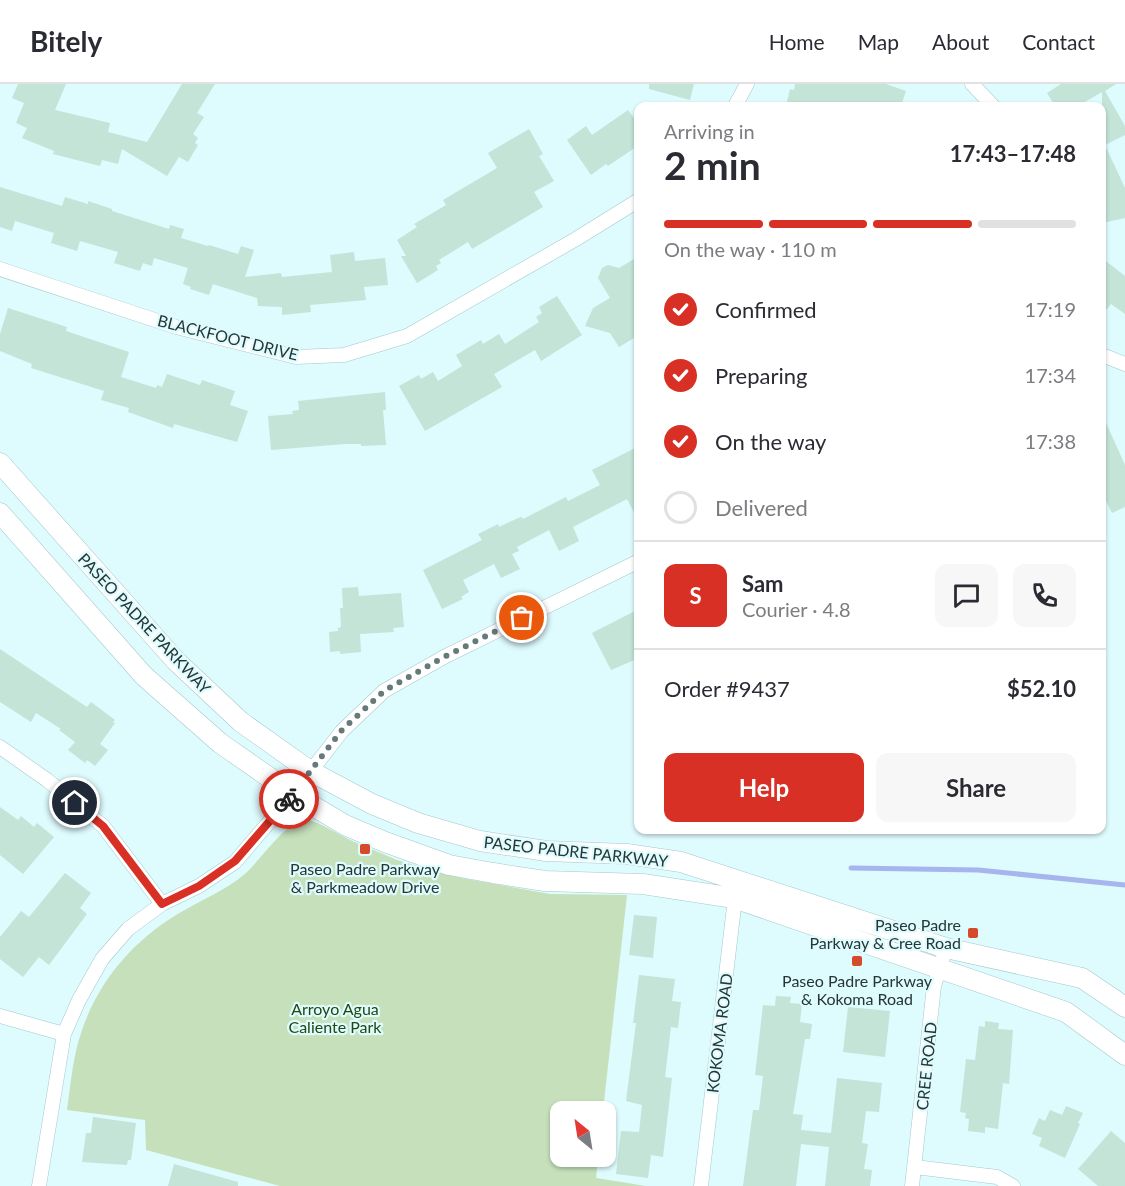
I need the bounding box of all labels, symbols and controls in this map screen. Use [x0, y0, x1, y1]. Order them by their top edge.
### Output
text: Bitely [30, 24, 102, 58]
text: Home [769, 29, 825, 54]
text: Map [858, 29, 899, 54]
text: About [932, 29, 989, 54]
text: Contact [1022, 29, 1095, 54]
text: Arriving in [664, 119, 755, 143]
text: 17:43–17:48 [950, 140, 1076, 167]
text: 2 min [664, 142, 761, 188]
text: On the way · 110 m [664, 237, 837, 261]
icon: check [664, 293, 697, 326]
text: Confirmed [715, 296, 817, 323]
text: 17:19 [1025, 297, 1076, 321]
street label: BLACKFOOT DRIVE [156, 310, 300, 364]
icon: check [664, 359, 697, 392]
text: Preparing [715, 362, 807, 389]
text: 17:34 [1025, 363, 1076, 387]
icon: check [664, 425, 697, 458]
text: On the way [715, 428, 826, 455]
text: 17:38 [1025, 429, 1076, 453]
text: Delivered [715, 494, 808, 521]
street label: PASEO PADRE PARKWAY [75, 549, 215, 697]
button: chat [935, 564, 998, 627]
button: phone [1013, 564, 1076, 627]
text: Sam [742, 570, 784, 597]
text: S [689, 582, 702, 609]
pin [496, 592, 547, 643]
text: Courier · 4.8 [742, 597, 851, 621]
icon: bag [505, 601, 538, 634]
text: Order #9437 [664, 675, 790, 702]
text: $52.10 [1007, 675, 1076, 702]
button: Help [664, 753, 864, 822]
button: Share [876, 753, 1076, 822]
courier [259, 769, 319, 829]
pin [49, 777, 100, 828]
icon: bike [273, 783, 306, 816]
icon: home [58, 786, 91, 819]
street label: PASEO PADRE PARKWAY [483, 832, 669, 870]
marker: Paseo Padre Parkway & Parkmeadow Drive [358, 842, 372, 856]
place label: Paseo Padre Parkway & Parkmeadow Drive [290, 859, 441, 896]
place label: Paseo Padre Parkway & Cree Road [809, 915, 961, 952]
marker: Paseo Padre Parkway & Cree Road [966, 926, 980, 940]
marker: Paseo Padre Parkway & Kokoma Road [850, 954, 864, 968]
place label: Paseo Padre Parkway & Kokoma Road [782, 971, 933, 1008]
street label: KOKOMA ROAD [702, 972, 736, 1094]
park label: Arroyo Agua Caliente Park [288, 999, 382, 1036]
street label: CREE ROAD [912, 1021, 940, 1111]
north arrow [550, 1101, 616, 1167]
map controls [550, 1101, 616, 1167]

